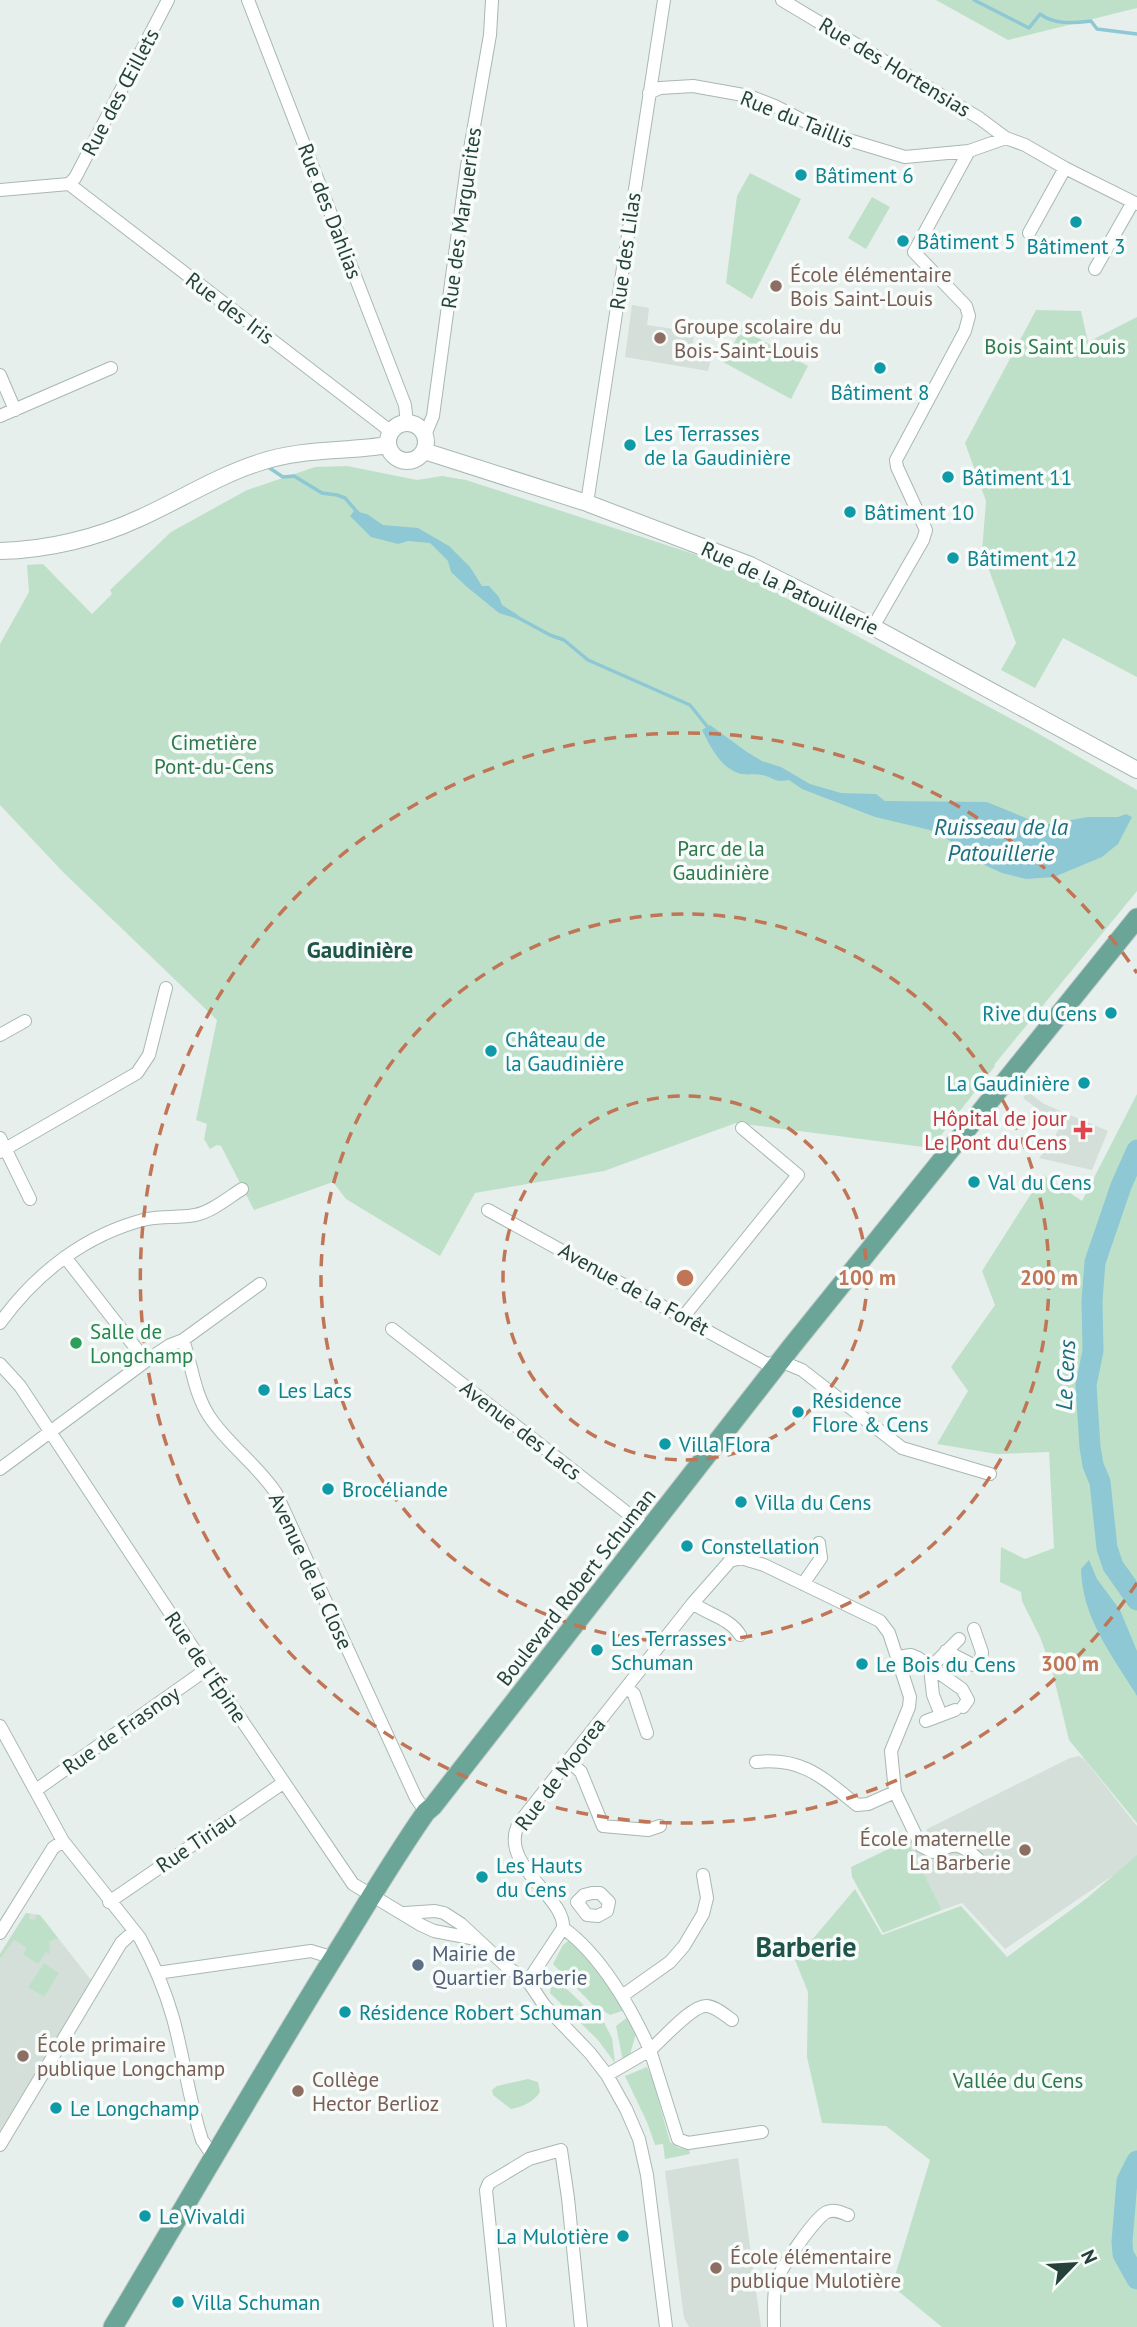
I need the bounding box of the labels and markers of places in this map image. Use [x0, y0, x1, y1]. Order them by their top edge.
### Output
place label: Bâtiment 6 [815, 162, 914, 189]
marker: Bâtiment 6 [793, 167, 809, 183]
marker: Bâtiment 3 [1068, 214, 1084, 230]
place label: Bâtiment 5 [917, 228, 1016, 255]
marker: Bâtiment 5 [895, 233, 911, 249]
place label: Bâtiment 3 [1027, 233, 1125, 260]
place label: École élémentaire Bois Saint-Louis [790, 261, 952, 312]
marker: École élémentaire Bois Saint-Louis [768, 278, 784, 294]
place label: Groupe scolaire du Bois-Saint-Louis [674, 313, 842, 364]
marker: Groupe scolaire du Bois-Saint-Louis [652, 330, 668, 346]
marker: Bâtiment 8 [872, 360, 888, 376]
place label: Bâtiment 8 [831, 379, 929, 406]
place label: Les Terrasses de la Gaudinière [644, 420, 791, 471]
marker: Les Terrasses de la Gaudinière [622, 437, 638, 453]
place label: Bâtiment 11 [962, 464, 1072, 491]
marker: Bâtiment 11 [940, 469, 956, 485]
place label: Bâtiment 10 [864, 499, 974, 526]
marker: Bâtiment 10 [842, 504, 858, 520]
place label: Bâtiment 12 [967, 545, 1077, 572]
marker: Bâtiment 12 [945, 550, 961, 566]
place label: Rive du Cens [982, 1000, 1097, 1027]
marker: Rive du Cens [1103, 1005, 1119, 1021]
place label: Château de la Gaudinière [505, 1026, 624, 1077]
marker: Château de la Gaudinière [483, 1043, 499, 1059]
place label: La Gaudinière [946, 1070, 1070, 1097]
marker: La Gaudinière [1076, 1075, 1092, 1091]
place label: Hôpital de jour Le Pont du Cens [924, 1105, 1067, 1156]
marker: Hôpital de jour Le Pont du Cens [1073, 1120, 1093, 1140]
place label: Val du Cens [987, 1169, 1092, 1196]
marker: Val du Cens [966, 1174, 982, 1190]
centre of rings [673, 1266, 697, 1290]
place label: Salle de Longchamp [90, 1318, 193, 1369]
marker: Salle de Longchamp [68, 1335, 84, 1351]
place label: Les Lacs [278, 1377, 352, 1404]
marker: Les Lacs [256, 1382, 272, 1398]
place label: Résidence Flore & Cens [812, 1387, 929, 1438]
marker: Résidence Flore & Cens [790, 1404, 806, 1420]
place label: Villa Flora [678, 1431, 771, 1458]
marker: Villa Flora [657, 1436, 673, 1452]
place label: Brocéliande [342, 1476, 448, 1503]
marker: Brocéliande [320, 1481, 336, 1497]
place label: Villa du Cens [754, 1489, 871, 1516]
marker: Villa du Cens [733, 1494, 749, 1510]
place label: Constellation [701, 1533, 820, 1560]
marker: Constellation [679, 1538, 695, 1554]
place label: Les Terrasses Schuman [611, 1625, 727, 1676]
marker: Les Terrasses Schuman [589, 1642, 605, 1658]
place label: Le Bois du Cens [876, 1651, 1016, 1678]
marker: Le Bois du Cens [854, 1656, 870, 1672]
place label: École maternelle La Barberie [860, 1825, 1011, 1876]
marker: École maternelle La Barberie [1017, 1842, 1033, 1858]
place label: Les Hauts du Cens [496, 1852, 583, 1903]
marker: Les Hauts du Cens [474, 1869, 490, 1885]
place label: Mairie de Quartier Barberie [432, 1940, 587, 1991]
marker: Mairie de Quartier Barberie [410, 1957, 426, 1973]
place label: Résidence Robert Schuman [359, 1999, 602, 2026]
marker: Résidence Robert Schuman [337, 2004, 353, 2020]
place label: École primaire publique Longchamp [37, 2031, 225, 2082]
marker: École primaire publique Longchamp [15, 2048, 31, 2064]
place label: Collège Hector Berlioz [312, 2066, 439, 2117]
marker: Collège Hector Berlioz [290, 2083, 306, 2099]
place label: Le Longchamp [70, 2095, 199, 2122]
marker: Le Longchamp [48, 2100, 64, 2116]
place label: Le Vivaldi [159, 2203, 245, 2230]
marker: Le Vivaldi [137, 2208, 153, 2224]
place label: La Mulotière [496, 2223, 609, 2250]
marker: La Mulotière [615, 2228, 631, 2244]
place label: École élémentaire publique Mulotière [730, 2243, 901, 2294]
marker: École élémentaire publique Mulotière [708, 2260, 724, 2276]
place label: Villa Schuman [191, 2289, 320, 2316]
marker: Villa Schuman [170, 2294, 186, 2310]

